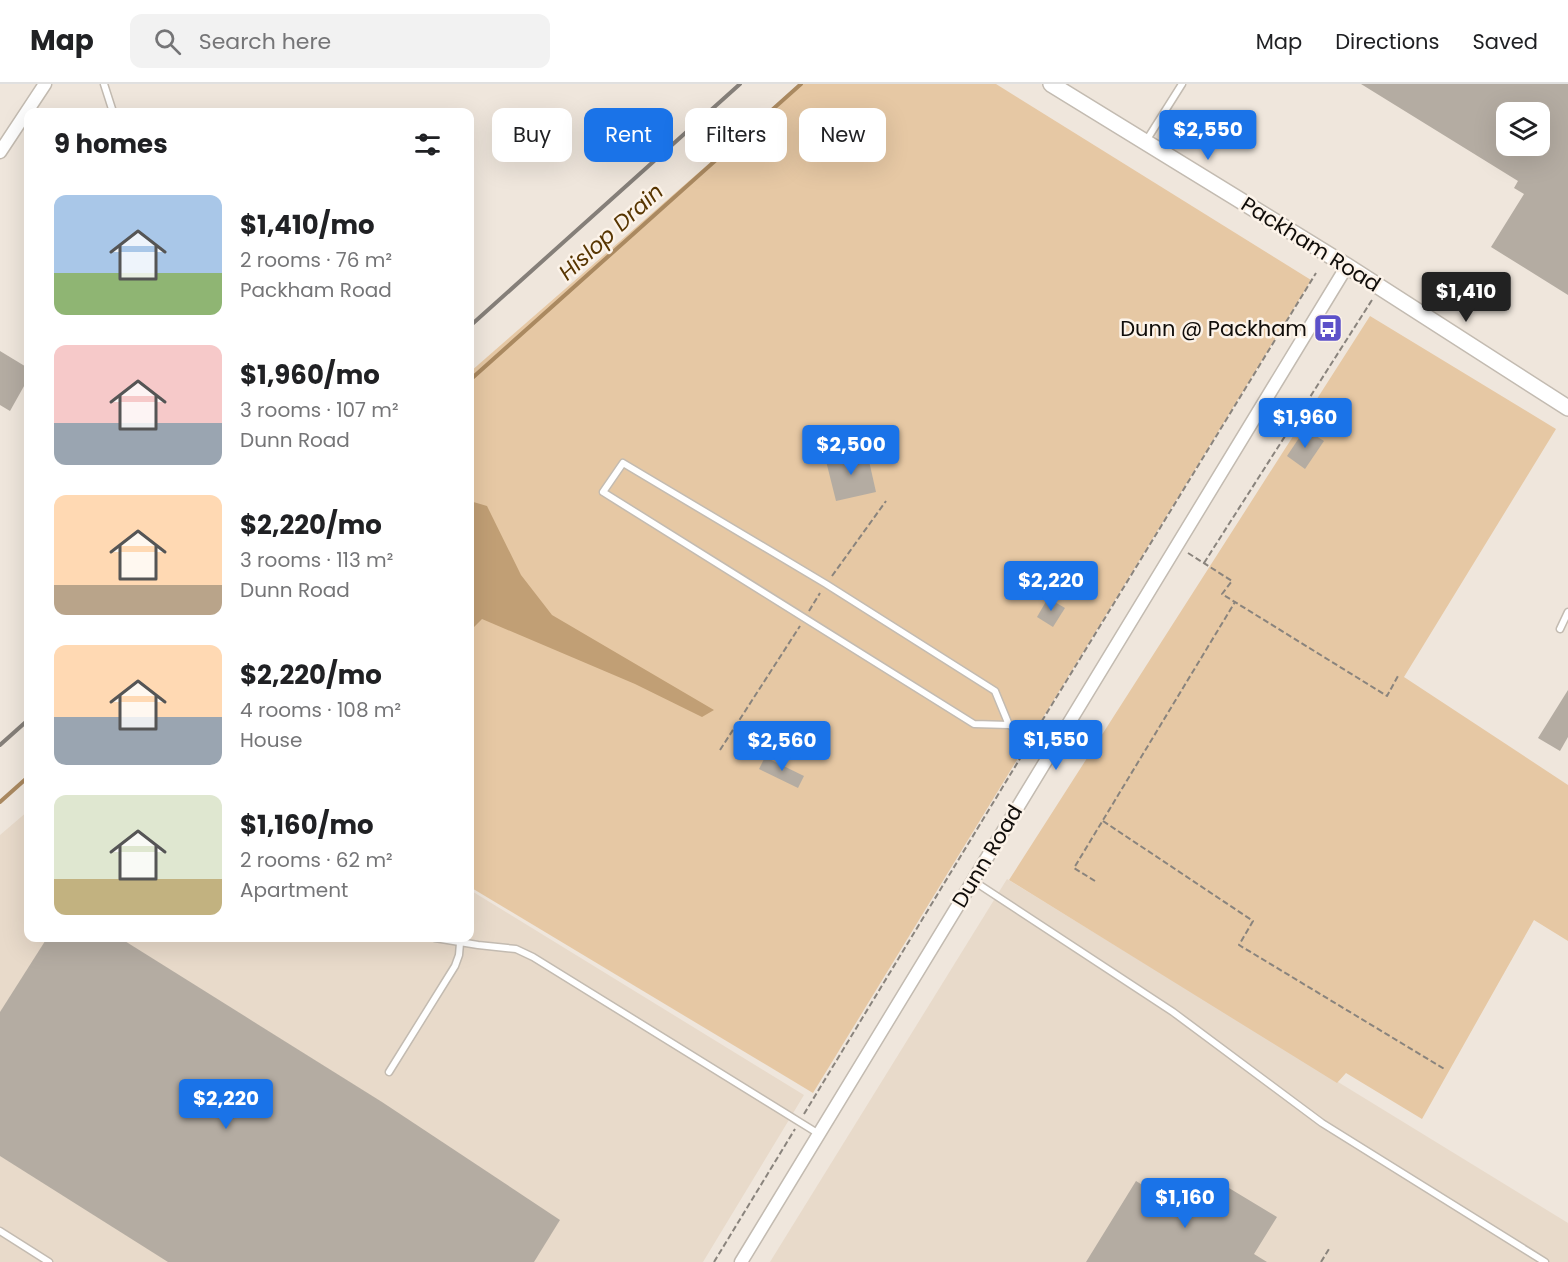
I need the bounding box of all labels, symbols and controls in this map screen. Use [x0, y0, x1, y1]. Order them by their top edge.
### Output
search box [130, 14, 550, 68]
text: Map [30, 21, 94, 60]
icon: search [151, 25, 184, 58]
text: Search here [199, 26, 331, 57]
text: Map [1256, 27, 1302, 56]
text: Directions [1335, 27, 1439, 56]
text: Saved [1472, 27, 1538, 56]
map controls [1496, 102, 1550, 156]
button: layers [1496, 102, 1550, 156]
chip: Buy [492, 108, 572, 162]
chip: Rent [584, 108, 673, 162]
chip: Filters [685, 108, 787, 162]
chip: New [799, 108, 886, 162]
pin: $2,550 [1159, 110, 1257, 161]
text: $2,550 [1173, 115, 1243, 143]
text: 9 homes [54, 126, 168, 162]
icon: filters [411, 128, 444, 161]
water label: Hislop Drain [552, 177, 670, 287]
street label: Packham Road [1236, 189, 1386, 299]
text: $1,410/mo [240, 207, 375, 243]
icon: home [102, 219, 174, 291]
text: 2 rooms · 76 m² [240, 246, 392, 274]
pin: $1,410 [1417, 272, 1515, 323]
text: Packham Road [240, 276, 392, 304]
text: $1,410 [1436, 277, 1496, 305]
bus stop icon: Dunn @ Packham [1312, 312, 1344, 344]
place label: Dunn @ Packham [1120, 314, 1307, 343]
text: $1,960/mo [240, 357, 380, 393]
icon: home [102, 369, 174, 441]
text: 3 rooms · 107 m² [240, 396, 399, 424]
pin: $1,960 [1256, 398, 1354, 449]
text: $1,960 [1273, 403, 1337, 431]
pin: $2,500 [802, 425, 900, 476]
text: Dunn Road [240, 426, 350, 454]
text: $2,500 [816, 430, 886, 458]
text: $2,220/mo [240, 507, 382, 543]
icon: home [102, 519, 174, 591]
text: 3 rooms · 113 m² [240, 546, 393, 574]
pin: $2,220 [1002, 561, 1100, 612]
text: $2,220 [1018, 566, 1084, 594]
text: Dunn Road [240, 576, 350, 604]
text: $2,220/mo [240, 657, 382, 693]
icon: home [102, 669, 174, 741]
text: 4 rooms · 108 m² [240, 696, 401, 724]
pin: $1,550 [1007, 720, 1105, 771]
pin: $2,560 [733, 721, 831, 772]
text: $1,550 [1023, 725, 1089, 753]
text: House [240, 726, 302, 754]
text: $2,560 [747, 726, 817, 754]
street label: Dunn Road [945, 799, 1029, 913]
text: $1,160/mo [240, 807, 374, 843]
icon: home [102, 819, 174, 891]
text: 2 rooms · 62 m² [240, 846, 393, 874]
text: Apartment [240, 876, 348, 904]
pin: $2,220 [177, 1079, 275, 1130]
text: $2,220 [193, 1084, 259, 1112]
pin: $1,160 [1136, 1178, 1234, 1229]
text: $1,160 [1155, 1183, 1215, 1211]

